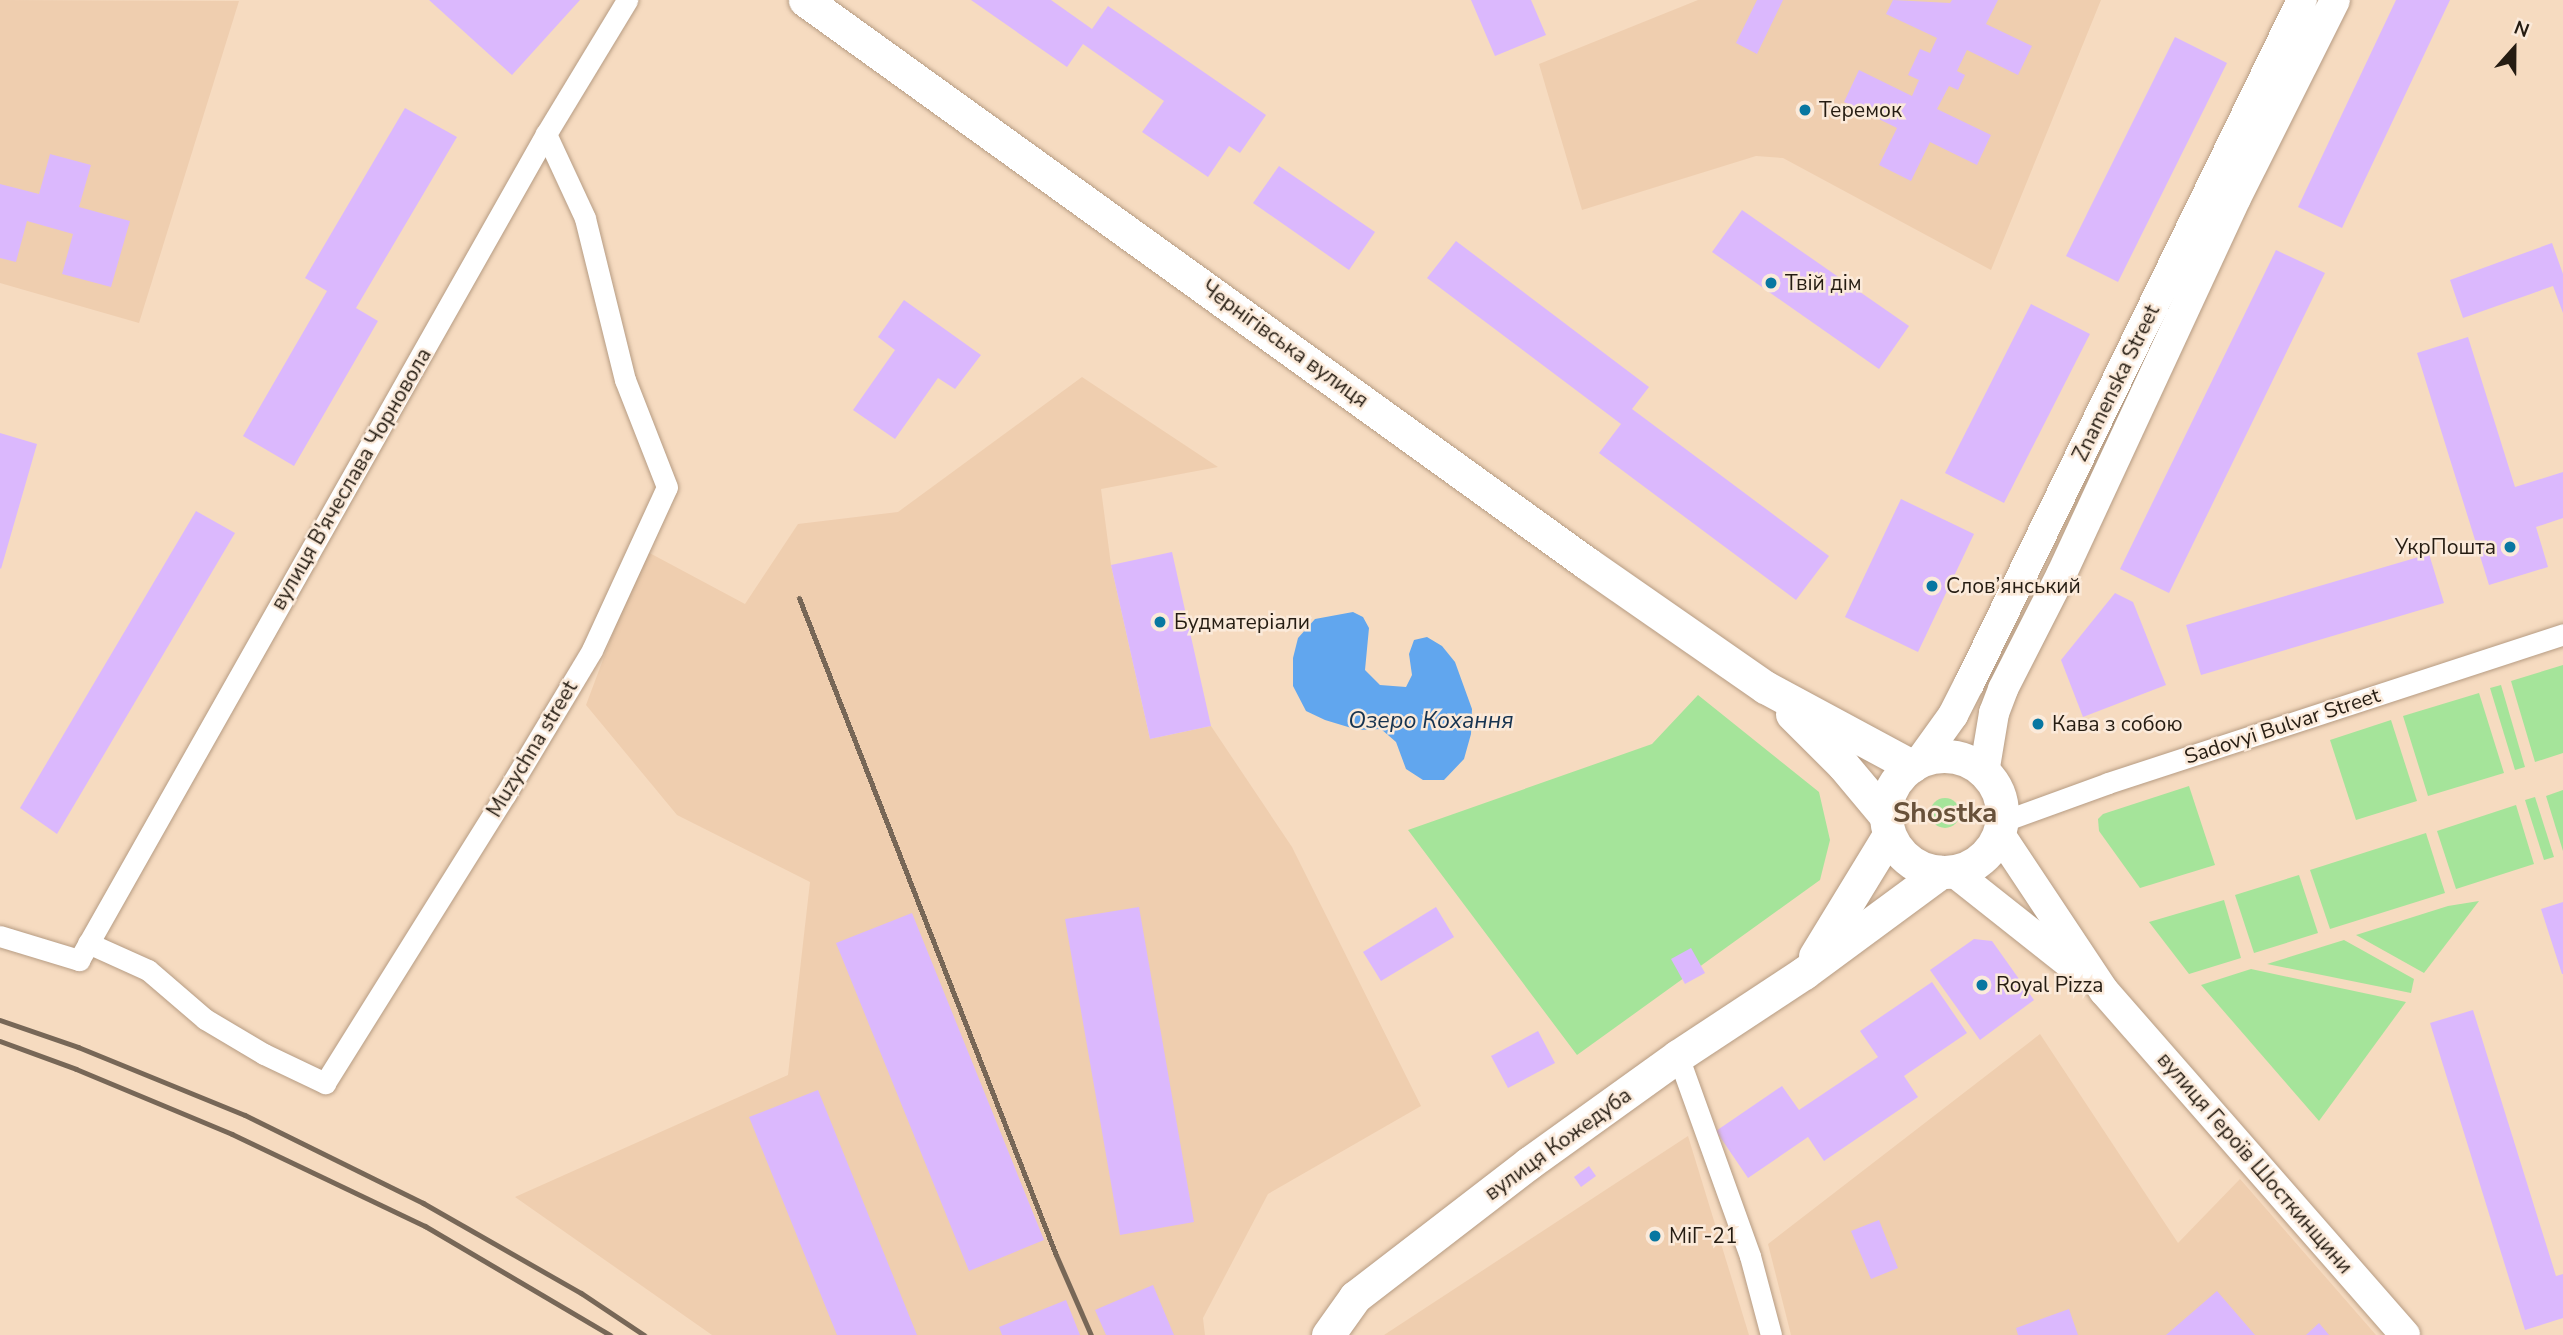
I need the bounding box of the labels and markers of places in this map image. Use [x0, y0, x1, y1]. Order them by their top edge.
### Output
place label: Теремок [1819, 97, 1902, 123]
marker: Теремок [1797, 102, 1813, 118]
place label: Твій дім [1785, 270, 1862, 296]
marker: Твій дім [1763, 275, 1779, 291]
place label: УкрПошта [2395, 534, 2496, 560]
marker: УкрПошта [2502, 539, 2518, 555]
place label: Слов’янський [1946, 573, 2081, 599]
marker: Слов’янський [1924, 578, 1940, 594]
place label: Будматеріали [1174, 609, 1310, 635]
marker: Будматеріали [1152, 614, 1168, 630]
place label: Кава з собою [2052, 711, 2183, 737]
marker: Кава з собою [2030, 716, 2046, 732]
place label: Royal Pizza [1996, 972, 2103, 998]
marker: Royal Pizza [1974, 977, 1990, 993]
place label: МіГ-21 [1669, 1223, 1738, 1249]
marker: МіГ-21 [1647, 1228, 1663, 1244]

